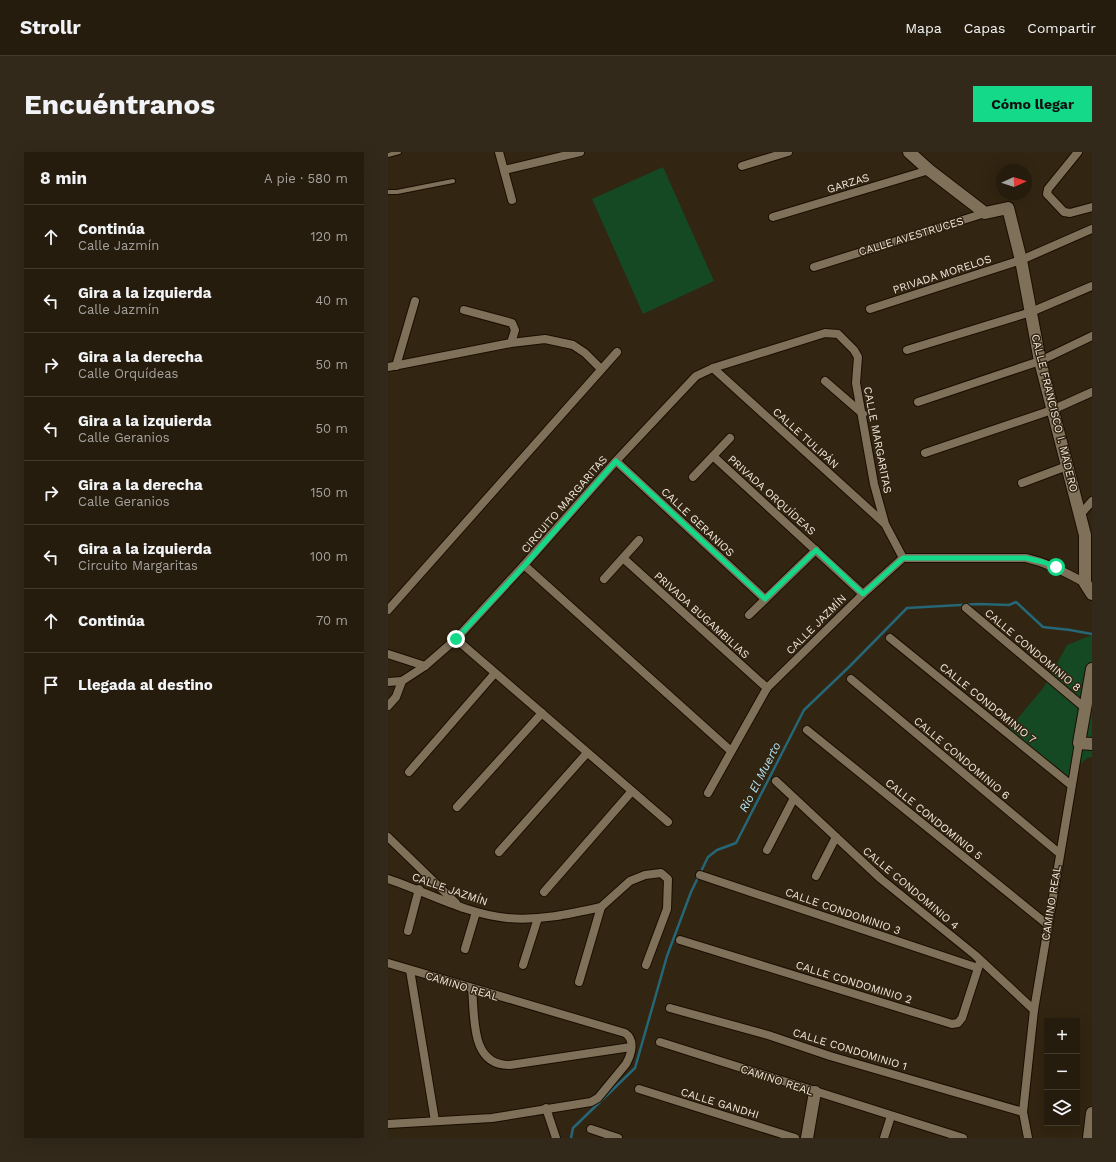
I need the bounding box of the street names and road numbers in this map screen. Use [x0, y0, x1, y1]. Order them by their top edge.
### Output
street label: GARZAS [825, 171, 871, 196]
street label: CALLE AVESTRUCES [857, 214, 965, 259]
street label: PRIVADA MORELOS [891, 252, 993, 297]
street label: CALLE FRANCISCO I. MADERO [1029, 333, 1080, 494]
street label: CALLE MARGARITAS [861, 386, 894, 494]
street label: CALLE TULIPÁN [770, 405, 842, 471]
street label: PRIVADA ORQUÍDEAS [725, 452, 819, 538]
street label: CIRCUITO MARGARITAS [519, 453, 610, 556]
street label: CALLE GERANIOS [659, 485, 737, 559]
street label: PRIVADA BUGAMBILIAS [651, 569, 752, 661]
street label: CALLE JAZMÍN [783, 591, 849, 657]
street label: CALLE CONDOMINIO 8 [982, 606, 1084, 695]
street label: CALLE CONDOMINIO 7 [937, 660, 1039, 746]
street label: CALLE CONDOMINIO 6 [911, 714, 1013, 803]
street label: CALLE CONDOMINIO 5 [883, 776, 985, 863]
street label: CALLE CONDOMINIO 4 [860, 844, 962, 933]
street label: CAMINO REAL [1039, 864, 1064, 941]
street label: CALLE JAZMÍN [410, 869, 490, 909]
street label: CALLE CONDOMINIO 3 [783, 886, 902, 937]
street label: CALLE CONDOMINIO 2 [794, 959, 914, 1006]
street label: CAMINO REAL [424, 969, 500, 1004]
street label: CALLE CONDOMINIO 1 [791, 1026, 909, 1073]
street label: CAMINO REAL [739, 1063, 815, 1098]
street label: CALLE GANDHI [679, 1085, 761, 1122]

